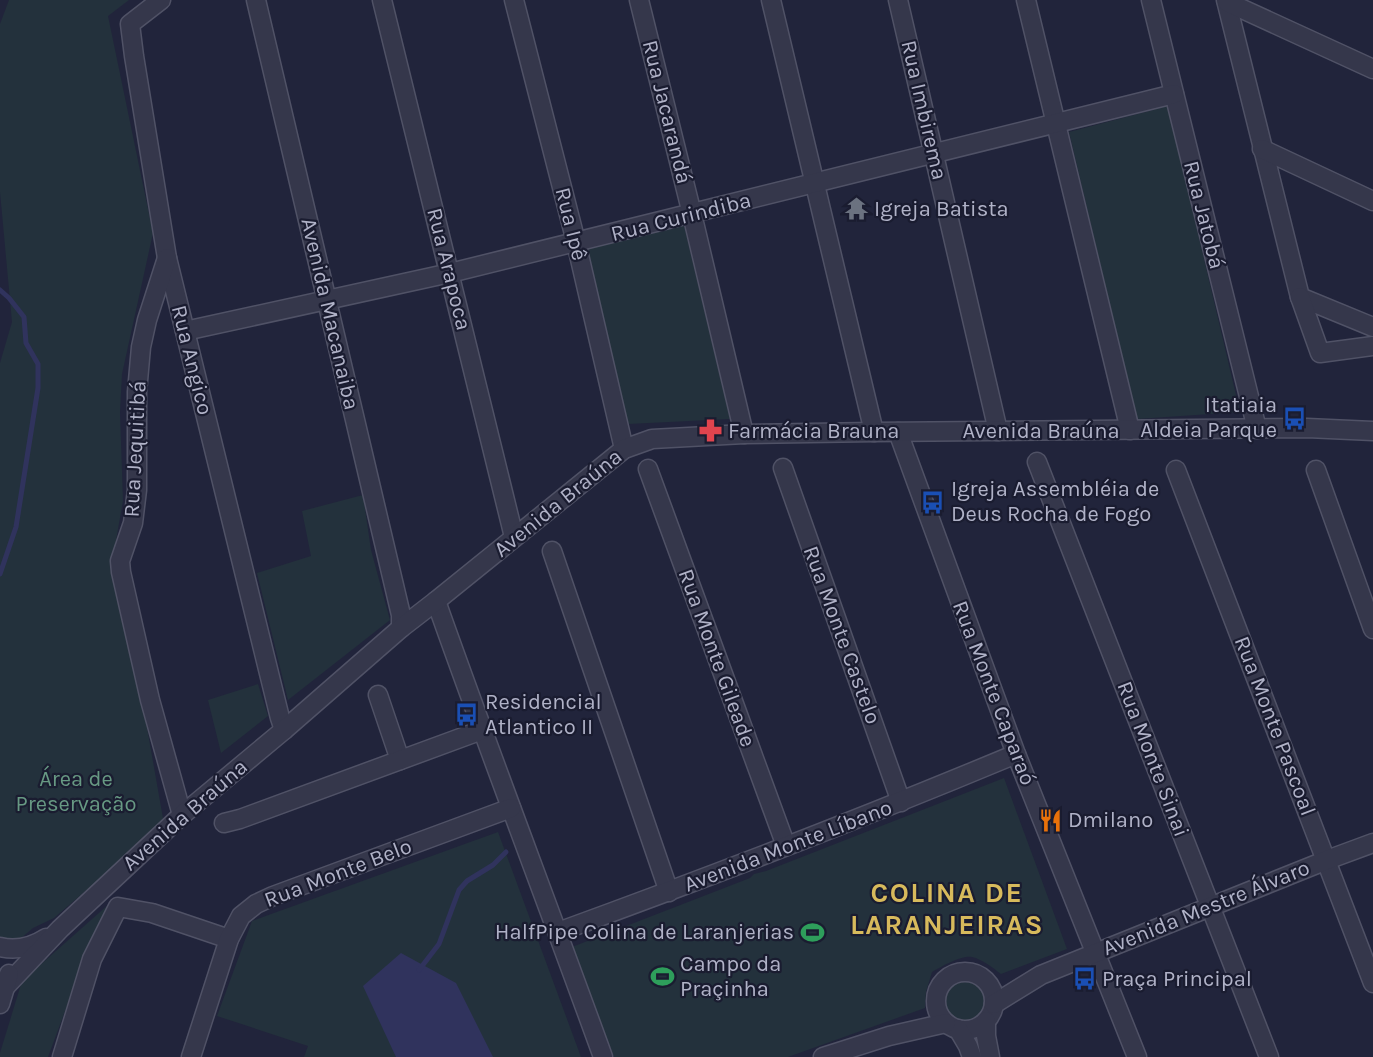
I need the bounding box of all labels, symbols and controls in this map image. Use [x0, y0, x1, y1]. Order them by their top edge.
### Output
street label: Rua Jacarandá [637, 38, 697, 186]
street label: Rua Imbirema [895, 38, 953, 182]
street label: Rua Jatobá [1178, 158, 1230, 272]
street label: Rua Ipê [549, 185, 593, 263]
street label: Rua Curindiba [608, 187, 754, 247]
temple icon: Igreja Batista [843, 196, 869, 222]
place label: Igreja Batista [874, 196, 1009, 222]
street label: Rua Arapoca [421, 205, 477, 333]
street label: Avenida Macanaiba [295, 216, 365, 412]
street label: Rua Angico [166, 302, 218, 418]
street label: Rua Jequitibá [118, 380, 152, 518]
place label: Itatiaia Aldeia Parque [1140, 392, 1277, 443]
bus stop icon: Itatiaia Aldeia Parque [1282, 405, 1308, 431]
pharmacy icon: Farmácia Brauna [697, 418, 723, 444]
place label: Farmácia Brauna [728, 418, 899, 444]
street label: Avenida Braúna [962, 418, 1120, 444]
street label: Avenida Braúna [489, 443, 627, 563]
place label: Igreja Assembléia de Deus Rocha de Fogo [951, 476, 1159, 527]
bus stop icon: Igreja Assembléia de Deus Rocha de Fogo [920, 489, 946, 515]
street label: Rua Monte Castelo [798, 542, 886, 728]
street label: Rua Monte Gileade [673, 565, 761, 751]
street label: Rua Monte Caparaó [947, 597, 1041, 789]
street label: Rua Monte Pascoal [1229, 632, 1321, 820]
street label: Rua Monte Sinai [1111, 677, 1195, 841]
place label: Residencial Atlantico II [485, 689, 602, 740]
bus stop icon: Residencial Atlantico II [454, 702, 480, 728]
street label: Avenida Braúna [117, 754, 253, 876]
park label: Área de Preservação [16, 765, 136, 817]
street label: Avenida Monte Líbano [680, 794, 896, 898]
restaurant icon: Dmilano [1037, 807, 1063, 833]
place label: Dmilano [1068, 807, 1153, 833]
street label: Rua Monte Belo [261, 833, 415, 913]
street label: Avenida Mestre Álvaro [1098, 854, 1313, 961]
district label: COLINA DE LARANJEIRAS [850, 876, 1044, 941]
place label: HalfPipe Colina de Laranjerias [495, 919, 794, 945]
sports icon: HalfPipe Colina de Laranjerias [799, 919, 825, 945]
place label: Campo da Praçinha [680, 951, 781, 1002]
sports icon: Campo da Praçinha [649, 964, 675, 990]
bus stop icon: Praça Principal [1071, 966, 1097, 992]
place label: Praça Principal [1102, 966, 1252, 992]

